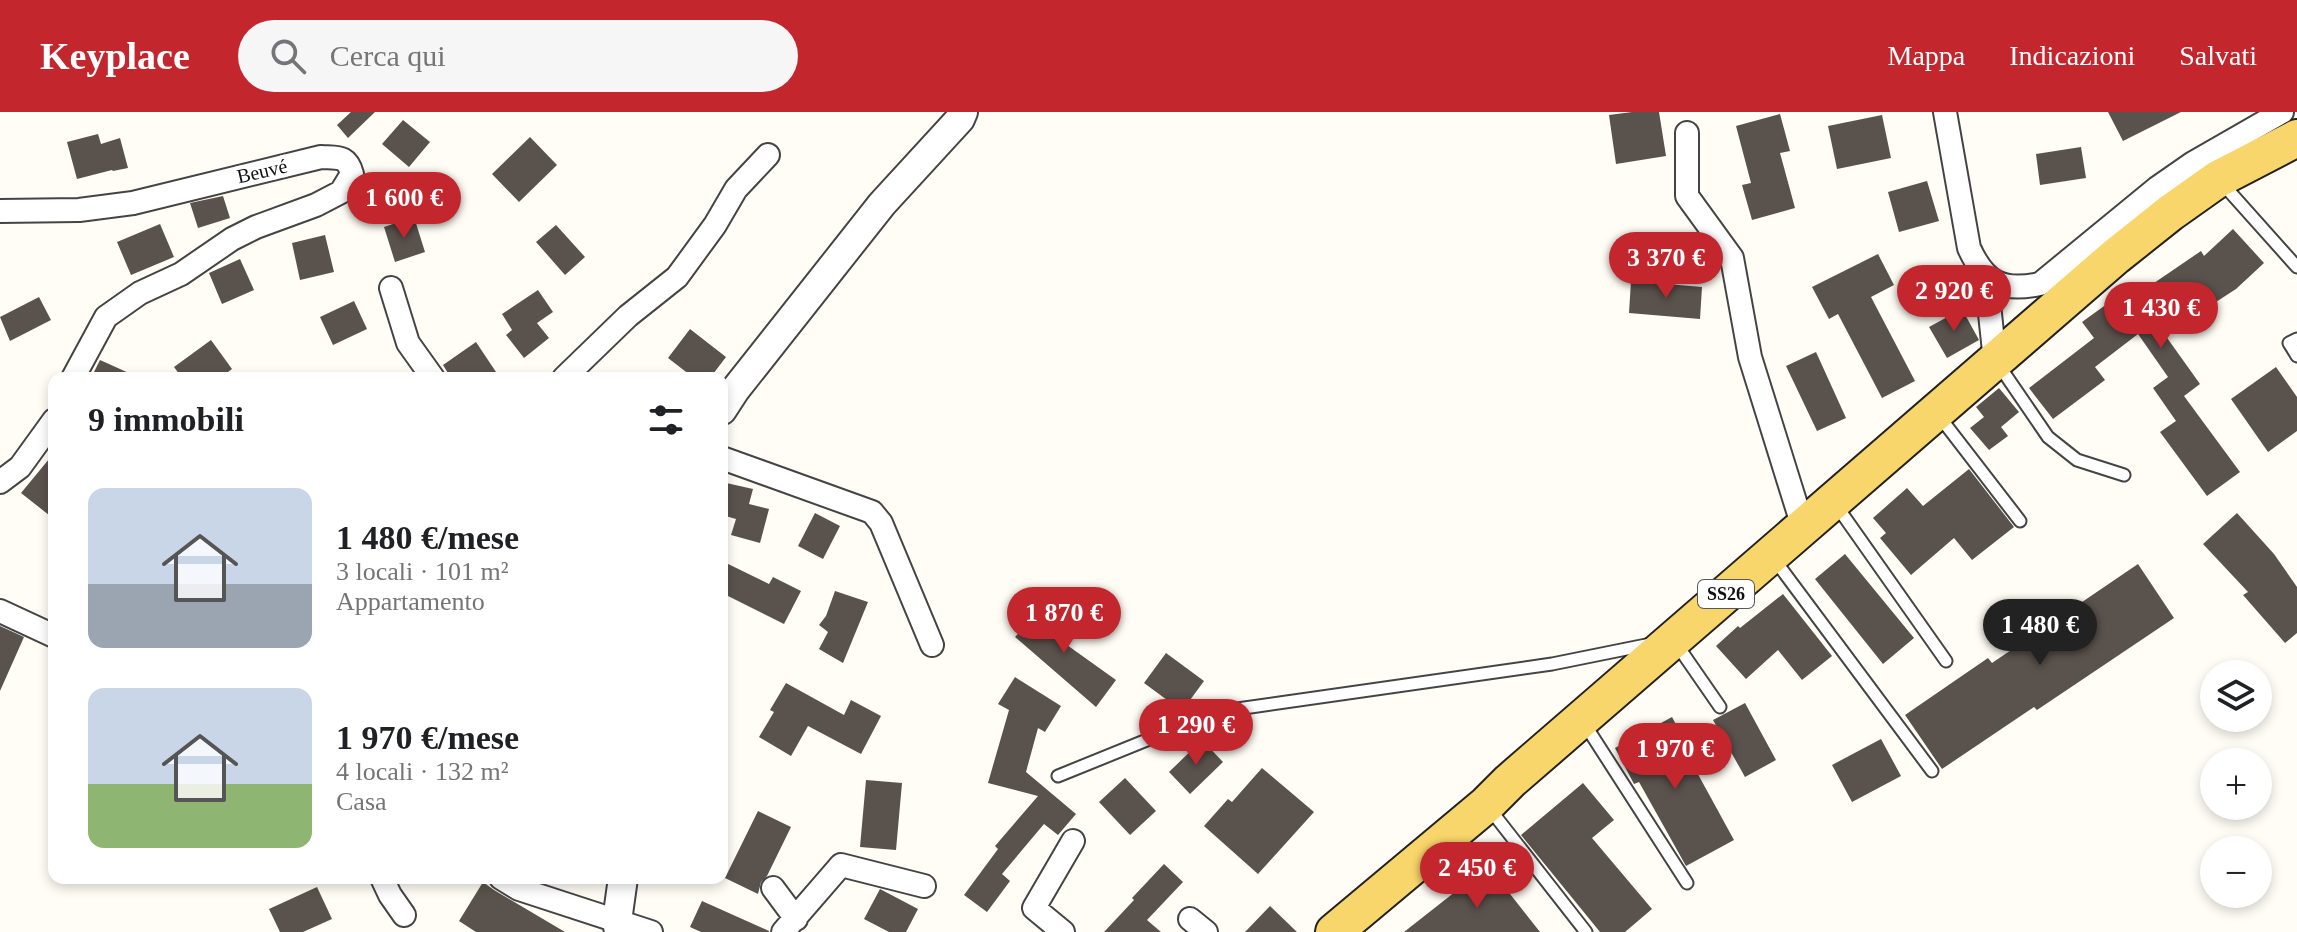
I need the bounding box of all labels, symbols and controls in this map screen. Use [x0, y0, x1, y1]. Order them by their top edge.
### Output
search box [238, 20, 798, 92]
icon: search [266, 34, 310, 78]
text: Keyplace [40, 35, 190, 77]
text: Cerca qui [330, 39, 446, 72]
text: Mappa [1888, 40, 1965, 71]
text: Indicazioni [2009, 40, 2135, 71]
text: Salvati [2179, 40, 2257, 71]
street label: Beuvé [235, 155, 289, 187]
pin: 1 600 € [330, 172, 478, 240]
text: 1 600 € [365, 183, 443, 212]
pin: 3 370 € [1592, 232, 1740, 300]
text: 3 370 € [1627, 243, 1705, 272]
pin: 2 920 € [1880, 265, 2028, 333]
text: 2 920 € [1915, 276, 1993, 305]
pin: 1 430 € [2087, 282, 2235, 350]
text: 1 430 € [2122, 293, 2200, 322]
icon: filters [644, 398, 688, 442]
text: 9 immobili [88, 401, 244, 438]
text: 1 480 €/mese [336, 519, 519, 556]
icon: home [152, 520, 248, 616]
text: 3 locali · 101 m² [336, 557, 508, 586]
road number: SS26 [1698, 580, 1754, 608]
text: Appartamento [336, 587, 485, 616]
pin: 1 870 € [990, 587, 1138, 655]
text: 1 870 € [1025, 598, 1103, 627]
pin: 1 480 € [1966, 599, 2114, 667]
text: 1 480 € [2001, 610, 2079, 639]
map controls [2200, 660, 2272, 908]
button: layers [2200, 660, 2272, 732]
pin: 1 290 € [1122, 699, 1270, 767]
text: 1 290 € [1157, 710, 1235, 739]
text: 1 970 €/mese [336, 719, 519, 756]
icon: home [152, 720, 248, 816]
pin: 1 970 € [1601, 723, 1749, 791]
text: 1 970 € [1636, 734, 1714, 763]
button: + [2200, 748, 2272, 820]
text: 4 locali · 132 m² [336, 757, 508, 786]
text: Casa [336, 787, 387, 816]
button: − [2200, 836, 2272, 908]
pin: 2 450 € [1403, 842, 1551, 910]
text: 2 450 € [1438, 853, 1516, 882]

